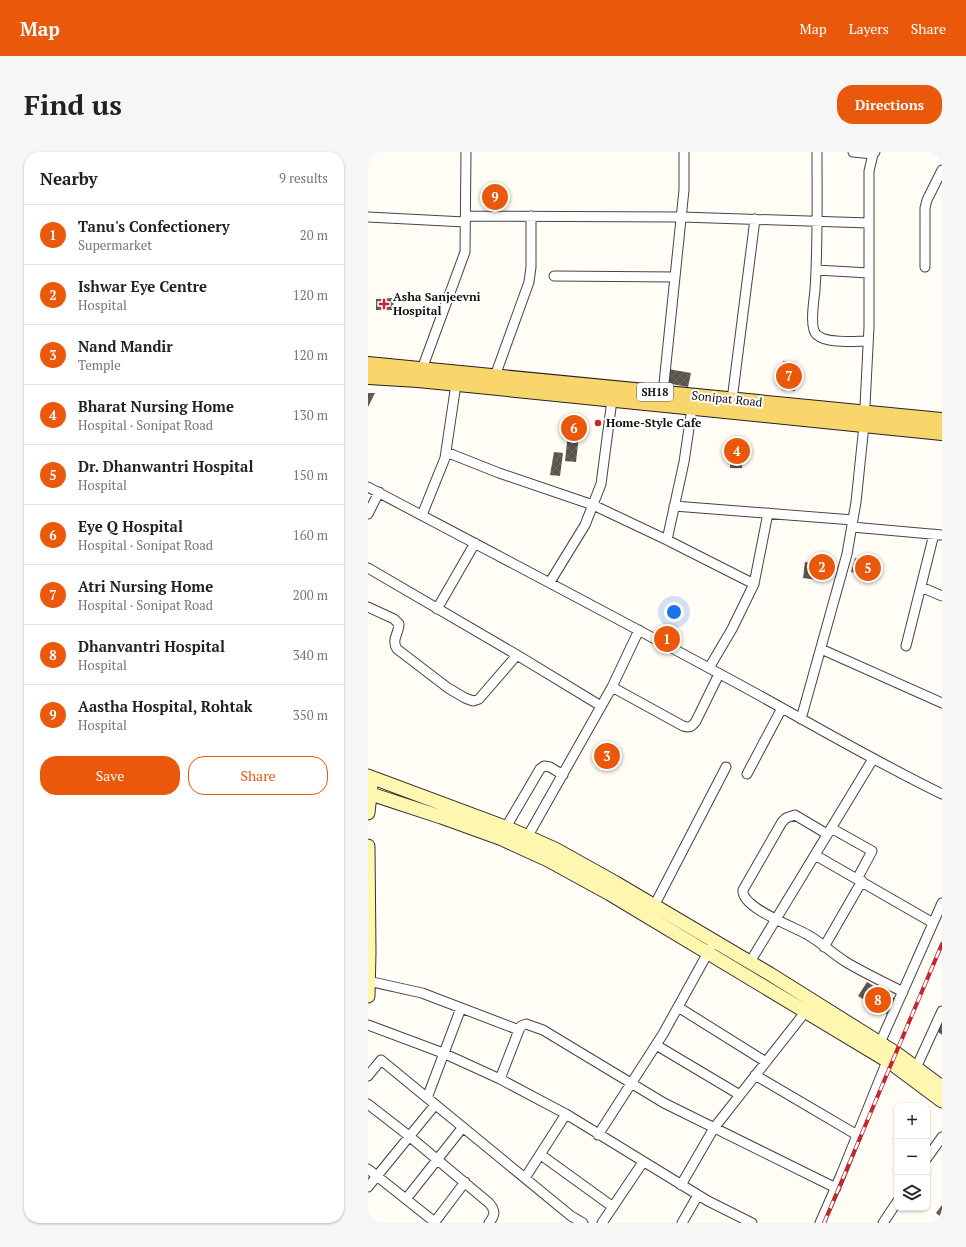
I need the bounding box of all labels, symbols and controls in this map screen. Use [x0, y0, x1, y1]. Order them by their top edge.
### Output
text: Map [20, 16, 60, 41]
text: Map [800, 19, 827, 38]
text: Layers [849, 19, 889, 38]
text: Share [911, 19, 946, 38]
button: Directions [837, 85, 942, 124]
text: Find us [24, 86, 122, 123]
text: Nearby [40, 167, 98, 190]
text: 9 results [279, 169, 328, 187]
pin: 9 [482, 182, 508, 212]
text: Tanu's Confectionery [78, 216, 230, 236]
text: 1 [49, 226, 57, 244]
text: 20 m [300, 226, 328, 244]
text: Supermarket [78, 236, 152, 254]
text: Ishwar Eye Centre [78, 276, 207, 296]
text: 2 [49, 286, 57, 304]
text: 120 m [293, 286, 328, 304]
place label: Asha Sanjeevni Hospital [393, 289, 481, 318]
text: Hospital [78, 296, 127, 314]
marker: Asha Sanjeevni Hospital [378, 298, 390, 310]
text: Nand Mandir [78, 336, 173, 356]
text: 3 [49, 346, 57, 364]
text: 120 m [293, 346, 328, 364]
text: Temple [78, 356, 121, 374]
pin: 7 [776, 361, 802, 391]
road number: SH18 [637, 383, 673, 401]
street label: Sonipat Road [691, 387, 763, 410]
text: Bharat Nursing Home [78, 396, 234, 416]
text: 4 [49, 406, 57, 424]
text: 130 m [293, 406, 328, 424]
pin: 6 [561, 413, 587, 443]
place label: Home-Style Cafe [606, 415, 702, 430]
text: Hospital · Sonipat Road [78, 416, 213, 434]
marker: Home-Style Cafe [593, 418, 603, 428]
pin: 4 [724, 436, 750, 466]
text: Dr. Dhanwantri Hospital [78, 456, 253, 476]
text: 5 [49, 466, 57, 484]
text: 150 m [293, 466, 328, 484]
text: Hospital [78, 476, 127, 494]
text: Eye Q Hospital [78, 516, 183, 536]
text: 6 [49, 526, 57, 544]
text: 160 m [293, 526, 328, 544]
text: Hospital · Sonipat Road [78, 536, 213, 554]
pin: 2 [809, 552, 835, 582]
pin: 5 [855, 553, 881, 583]
text: Atri Nursing Home [78, 576, 213, 596]
text: 7 [49, 586, 57, 604]
text: 200 m [293, 586, 328, 604]
text: Hospital · Sonipat Road [78, 596, 213, 614]
your location [664, 602, 684, 622]
pin: 1 [654, 624, 680, 654]
text: Dhanvantri Hospital [78, 636, 225, 656]
text: 8 [49, 646, 57, 664]
text: 340 m [293, 646, 328, 664]
text: Hospital [78, 656, 127, 674]
text: Aastha Hospital, Rohtak [78, 696, 253, 716]
text: 9 [49, 706, 57, 724]
text: 350 m [293, 706, 328, 724]
text: Hospital [78, 716, 127, 734]
pin: 3 [594, 741, 620, 771]
button: Save [40, 756, 180, 795]
button: Share [188, 756, 328, 795]
pin: 8 [865, 985, 891, 1015]
map controls [894, 1103, 930, 1211]
button: + [894, 1103, 930, 1139]
button: − [894, 1139, 930, 1175]
button: layers [894, 1175, 930, 1211]

